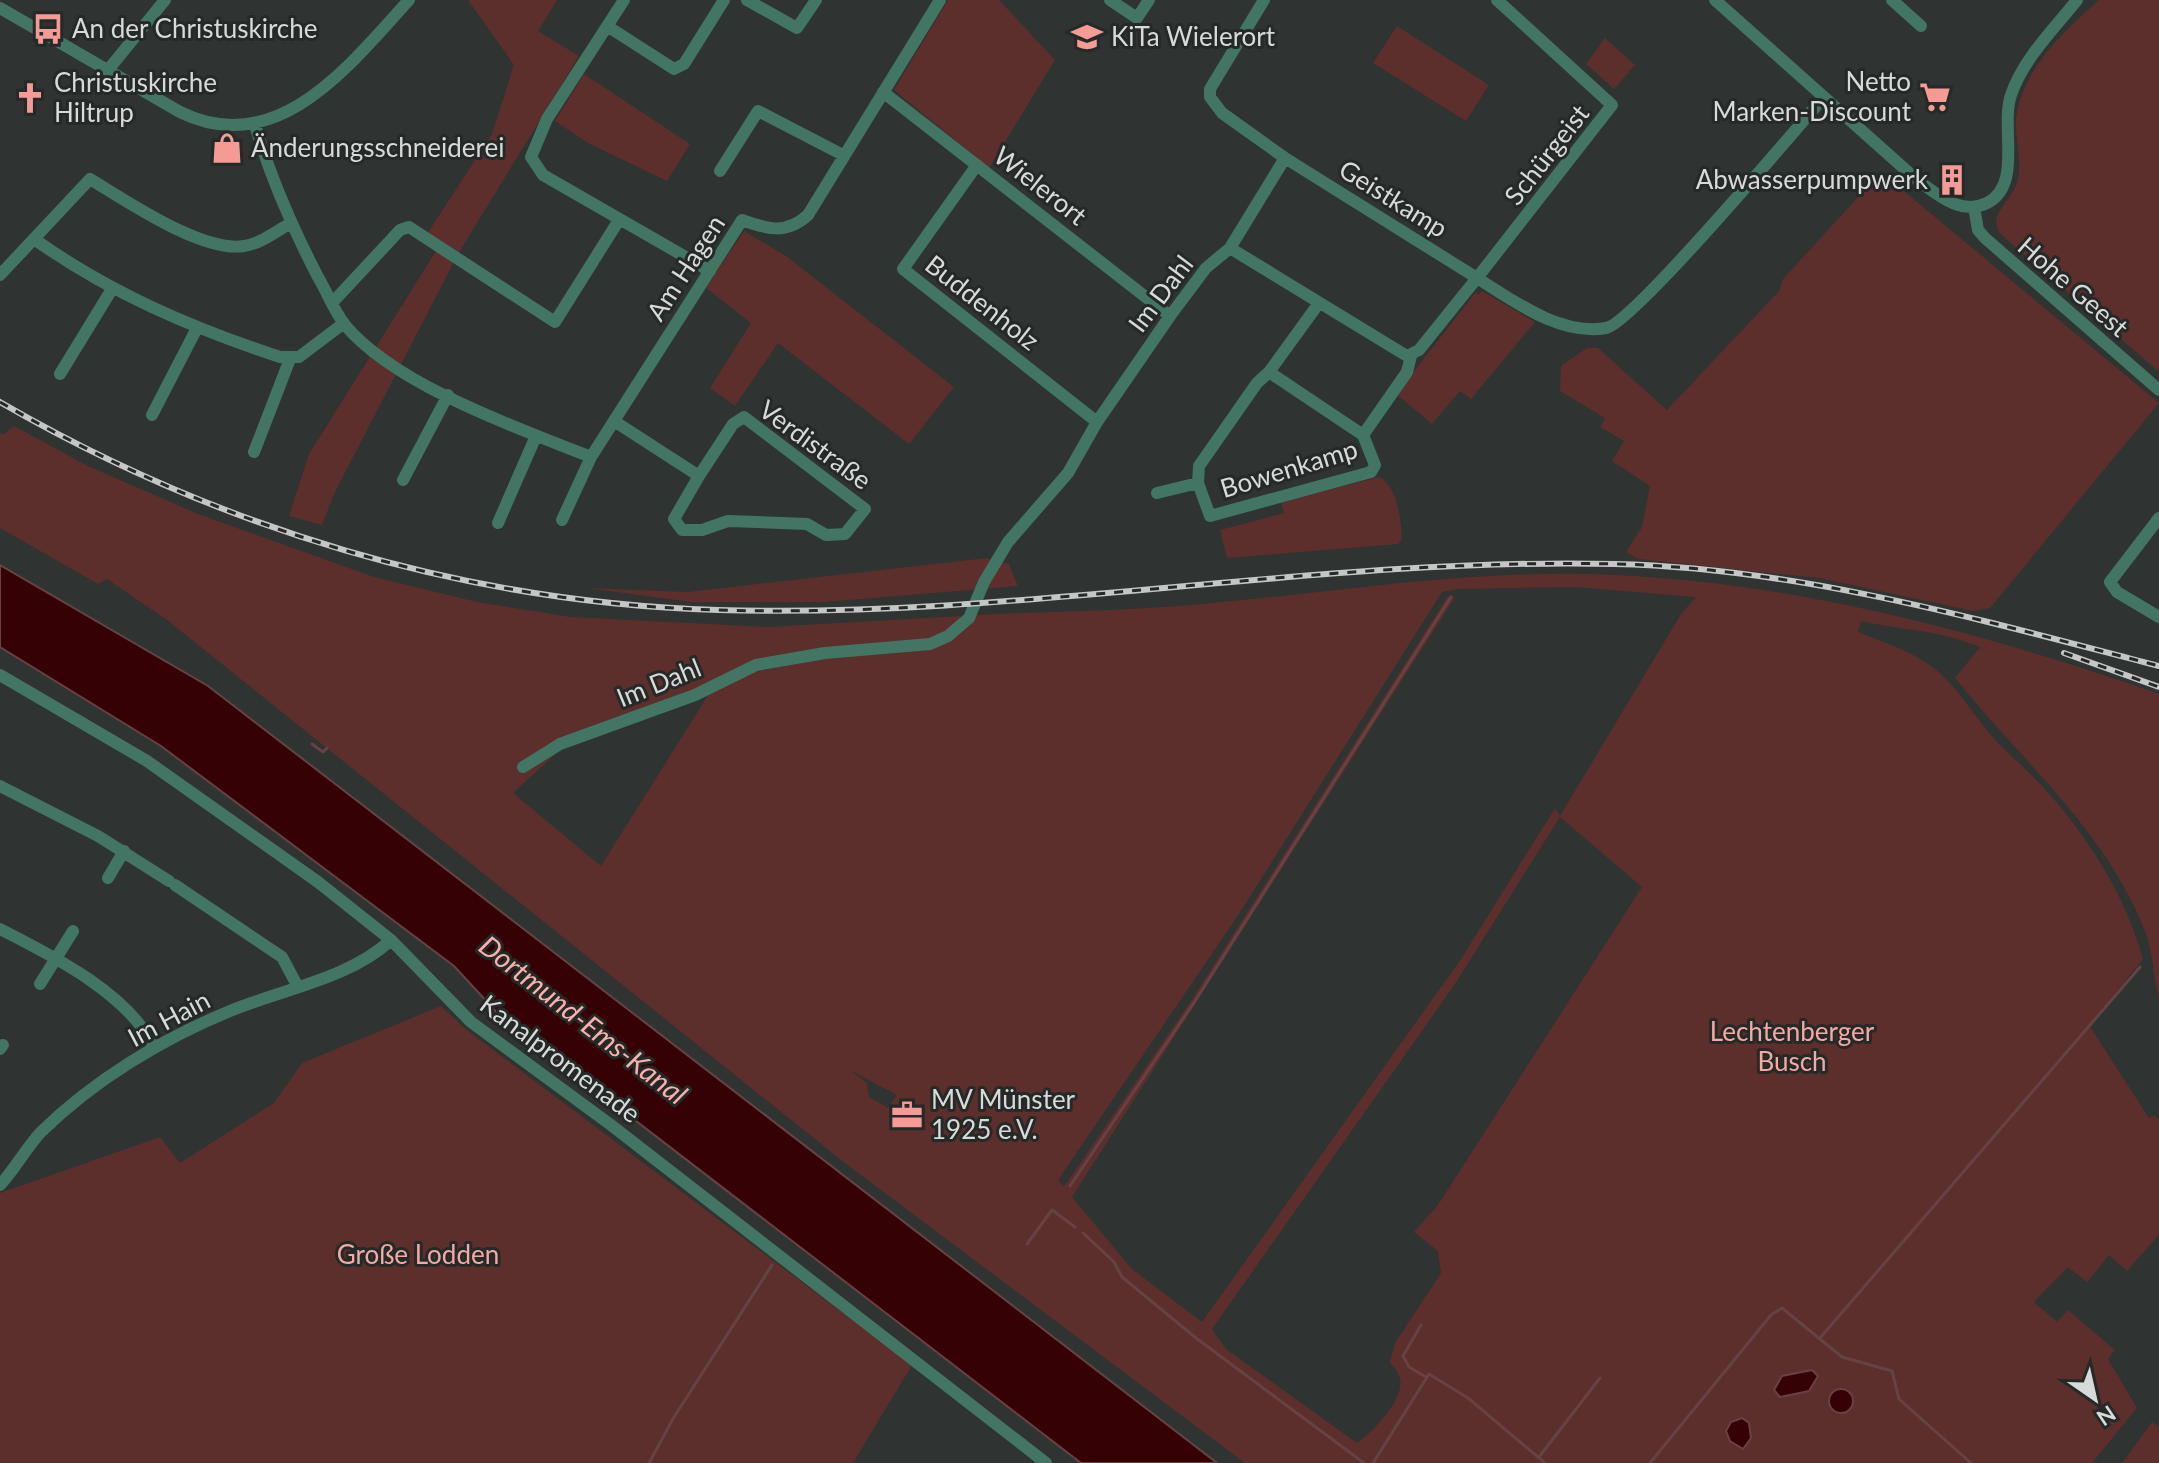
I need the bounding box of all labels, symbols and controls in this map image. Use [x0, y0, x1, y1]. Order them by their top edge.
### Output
bus stop icon: An der Christuskirche [31, 12, 65, 46]
place label: An der Christuskirche [72, 12, 318, 44]
school or university icon: KiTa Wielerort [1070, 20, 1104, 54]
place label: KiTa Wielerort [1111, 20, 1276, 52]
place label: Netto Marken-Discount [1712, 65, 1912, 127]
place label: Christuskirche Hiltrup [54, 66, 217, 128]
supermarket icon: Netto Marken-Discount [1918, 80, 1952, 114]
church icon: Christuskirche Hiltrup [13, 81, 47, 115]
street label: Schürgeist [1497, 97, 1596, 211]
shop icon: Änderungsschneiderei [210, 131, 244, 165]
place label: Änderungsschneiderei [251, 131, 504, 163]
street label: Wielerort [988, 139, 1094, 232]
street label: Geistkamp [1334, 152, 1454, 244]
place label: Abwasserpumpwerk [1696, 163, 1929, 195]
building icon: Abwasserpumpwerk [1935, 163, 1969, 197]
street label: Am Hagen [639, 209, 731, 326]
street label: Hohe Geest [2012, 230, 2136, 343]
street label: Buddenholz [919, 248, 1046, 357]
street label: Im Dahl [1121, 249, 1200, 338]
street label: Verdistraße [753, 393, 878, 496]
street label: Bowenkamp [1216, 432, 1361, 504]
street label: Im Dahl [612, 651, 705, 713]
water label: Dortmund-Ems-Kanal [473, 928, 694, 1111]
street label: Im Hain [122, 983, 215, 1053]
street label: Kanalpromenade [474, 987, 647, 1129]
park label: Lechtenberger Busch [1710, 1015, 1875, 1077]
place label: MV Münster 1925 e.V. [931, 1083, 1076, 1145]
office icon: MV Münster 1925 e.V. [890, 1098, 924, 1132]
park label: Große Lodden [337, 1238, 499, 1270]
north arrow [2055, 1359, 2135, 1439]
text: N [2092, 1400, 2121, 1432]

